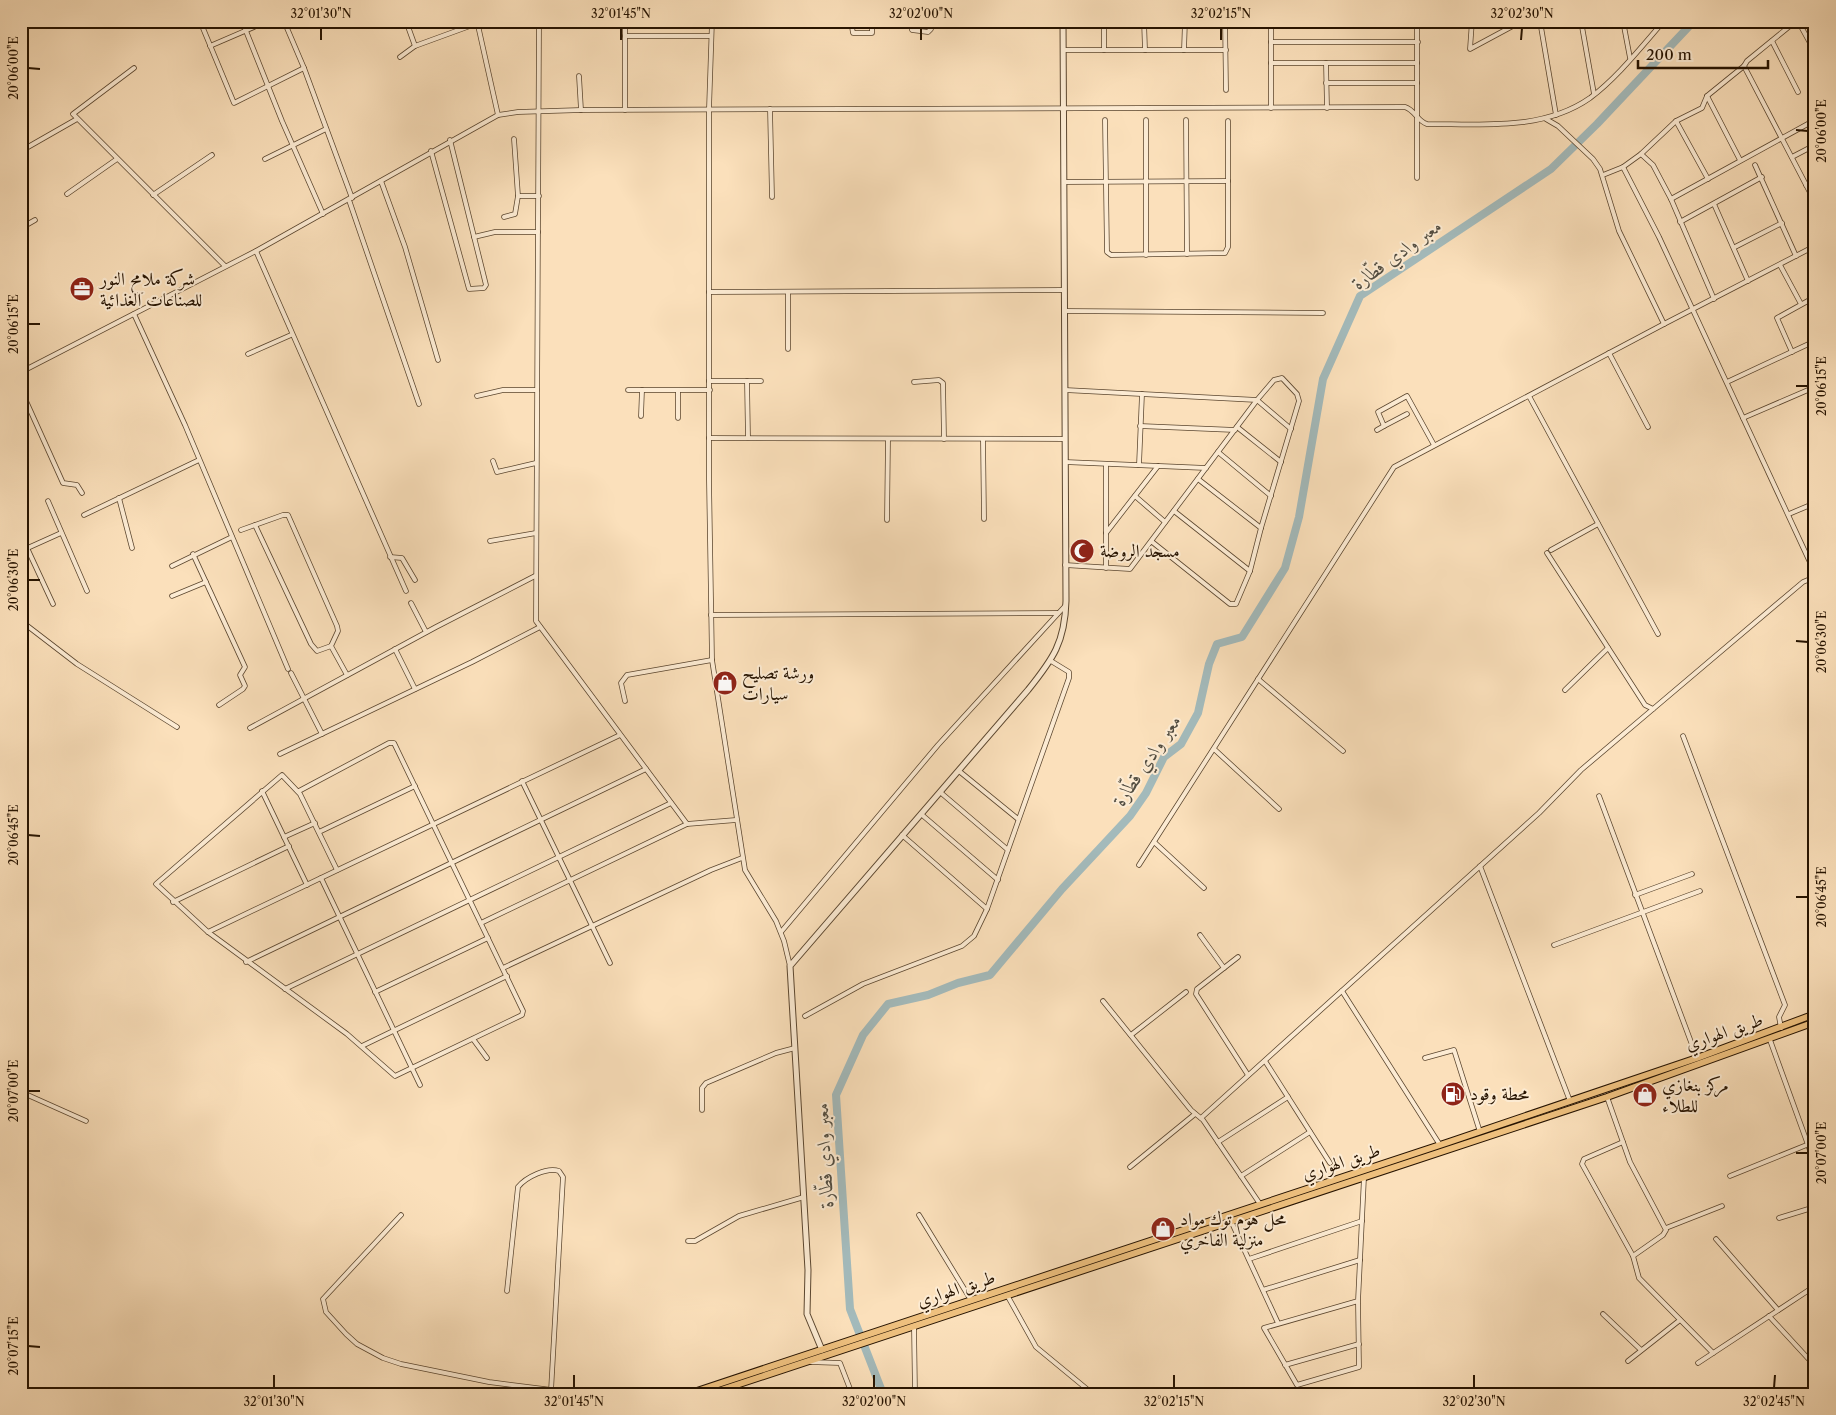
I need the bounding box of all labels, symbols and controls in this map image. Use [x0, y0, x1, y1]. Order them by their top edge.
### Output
text: 32°01'30"N [290, 6, 352, 21]
text: 32°01'45"N [591, 6, 651, 21]
text: 32°02'00"N [889, 6, 953, 21]
text: 32°02'15"N [1191, 6, 1251, 21]
text: 32°02'30"N [1490, 6, 1554, 21]
text: 20°06'00"E [6, 36, 21, 100]
scale bar [1638, 38, 1768, 70]
text: 200 m [1646, 45, 1692, 64]
text: 20°06'00"E [1814, 99, 1829, 163]
water label: معبر وادي قطّارة [1346, 213, 1449, 298]
place label: شركة ملامح النور للصناعات الغذائية [98, 268, 202, 311]
office icon: شركة ملامح النور للصناعات الغذائية [69, 276, 95, 302]
text: 20°06'15"E [6, 294, 21, 354]
text: 20°06'15"E [1814, 356, 1829, 416]
mosque icon: مسجد الروضة [1069, 538, 1095, 564]
place label: مسجد الروضة [1100, 540, 1180, 562]
text: 20°06'30"E [6, 549, 21, 611]
text: 20°06'30"E [1814, 611, 1829, 673]
place label: ورشة تصليح سيارات [742, 662, 814, 705]
shop icon: ورشة تصليح سيارات [712, 670, 738, 696]
water label: معبر وادي قطّارة [1107, 709, 1189, 813]
text: 20°06'45"E [6, 804, 21, 866]
text: 20°06'45"E [1814, 866, 1829, 928]
street label: طريق الهواري [1682, 1008, 1767, 1059]
text: 20°07'00"E [6, 1060, 21, 1122]
place label: مركز بنغازي للطلاء [1662, 1074, 1729, 1117]
fuel station icon: محطة وقود [1440, 1081, 1466, 1107]
shop icon: مركز بنغازي للطلاء [1632, 1082, 1658, 1108]
place label: محطة وقود [1470, 1083, 1529, 1105]
water label: معبر وادي قطّارة [809, 1102, 842, 1209]
text: 20°07'00"E [1814, 1122, 1829, 1184]
street label: طريق الهواري [1299, 1139, 1384, 1189]
place label: محل هوم توك مواد منزلية الفاخري [1180, 1208, 1286, 1255]
shop icon: محل هوم توك مواد منزلية الفاخري [1150, 1216, 1176, 1242]
street label: طريق الهواري [914, 1266, 999, 1316]
text: 20°07'15"E [6, 1317, 21, 1375]
text: 32°01'30"N [243, 1394, 305, 1409]
text: 32°01'45"N [544, 1394, 604, 1409]
text: 32°02'00"N [842, 1394, 906, 1409]
text: 32°02'15"N [1144, 1394, 1204, 1409]
text: 32°02'30"N [1442, 1394, 1506, 1409]
text: 32°02'45"N [1743, 1394, 1805, 1409]

